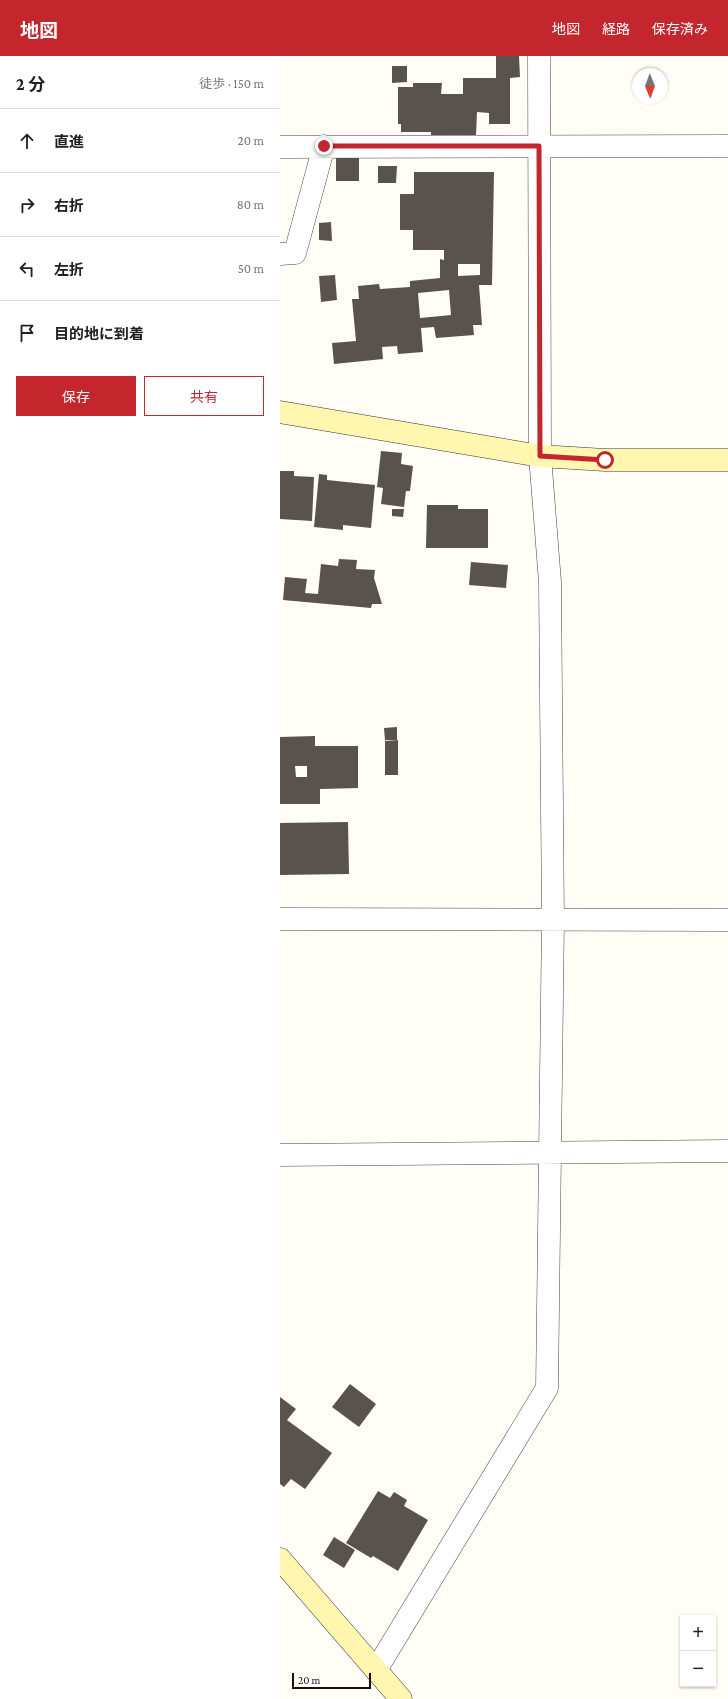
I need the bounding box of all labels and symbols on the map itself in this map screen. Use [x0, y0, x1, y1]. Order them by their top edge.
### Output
north arrow [632, 68, 668, 104]
route end [315, 137, 333, 155]
route start [596, 451, 614, 469]
scale bar [292, 1671, 371, 1690]

